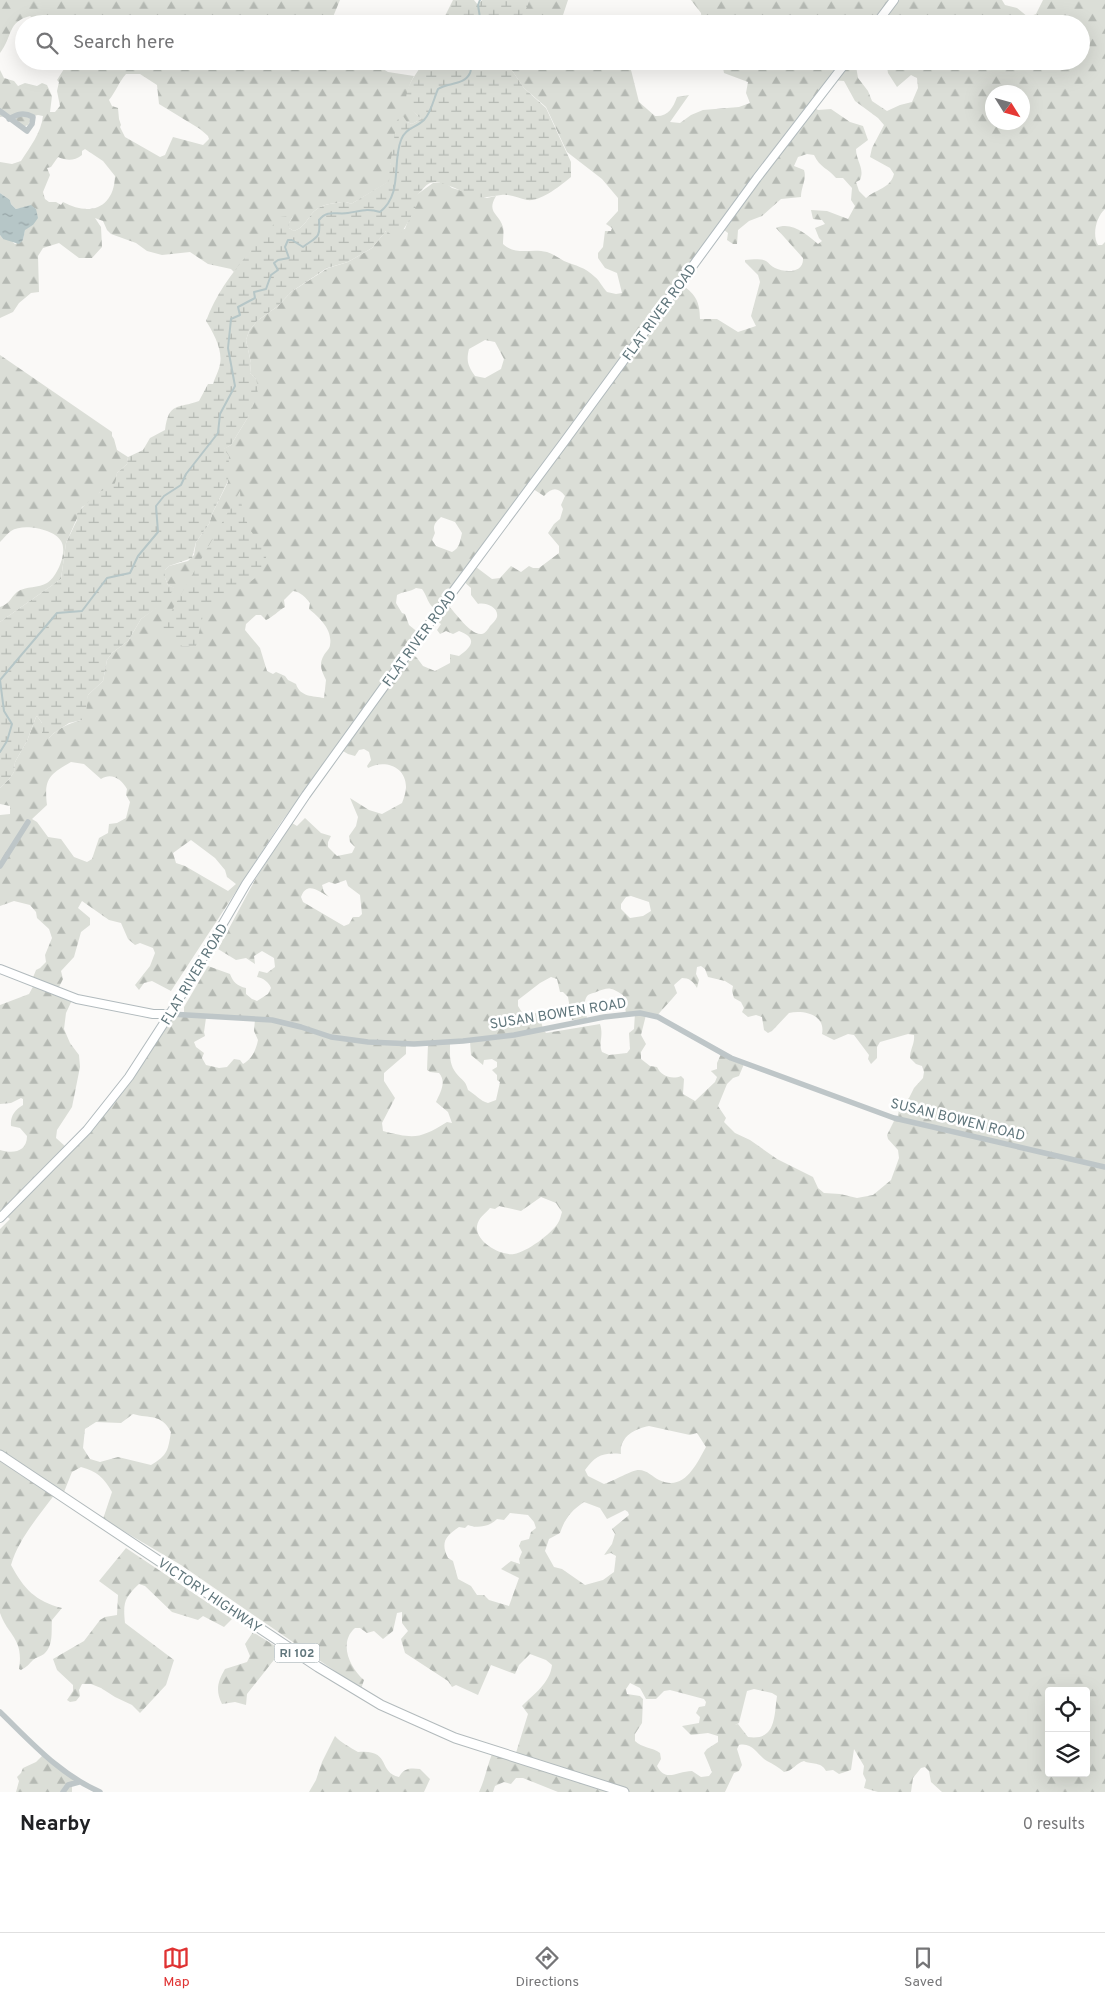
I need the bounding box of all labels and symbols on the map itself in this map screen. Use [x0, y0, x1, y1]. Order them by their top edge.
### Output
north arrow [985, 85, 1030, 130]
street label: FLAT RIVER ROAD [619, 261, 701, 365]
street label: FLAT RIVER ROAD [379, 587, 461, 691]
street label: FLAT RIVER ROAD [158, 921, 232, 1029]
street label: SUSAN BOWEN ROAD [489, 995, 628, 1034]
street label: SUSAN BOWEN ROAD [889, 1095, 1027, 1145]
street label: VICTORY HIGHWAY [154, 1555, 264, 1637]
road number: RI 102 [274, 1644, 320, 1662]

